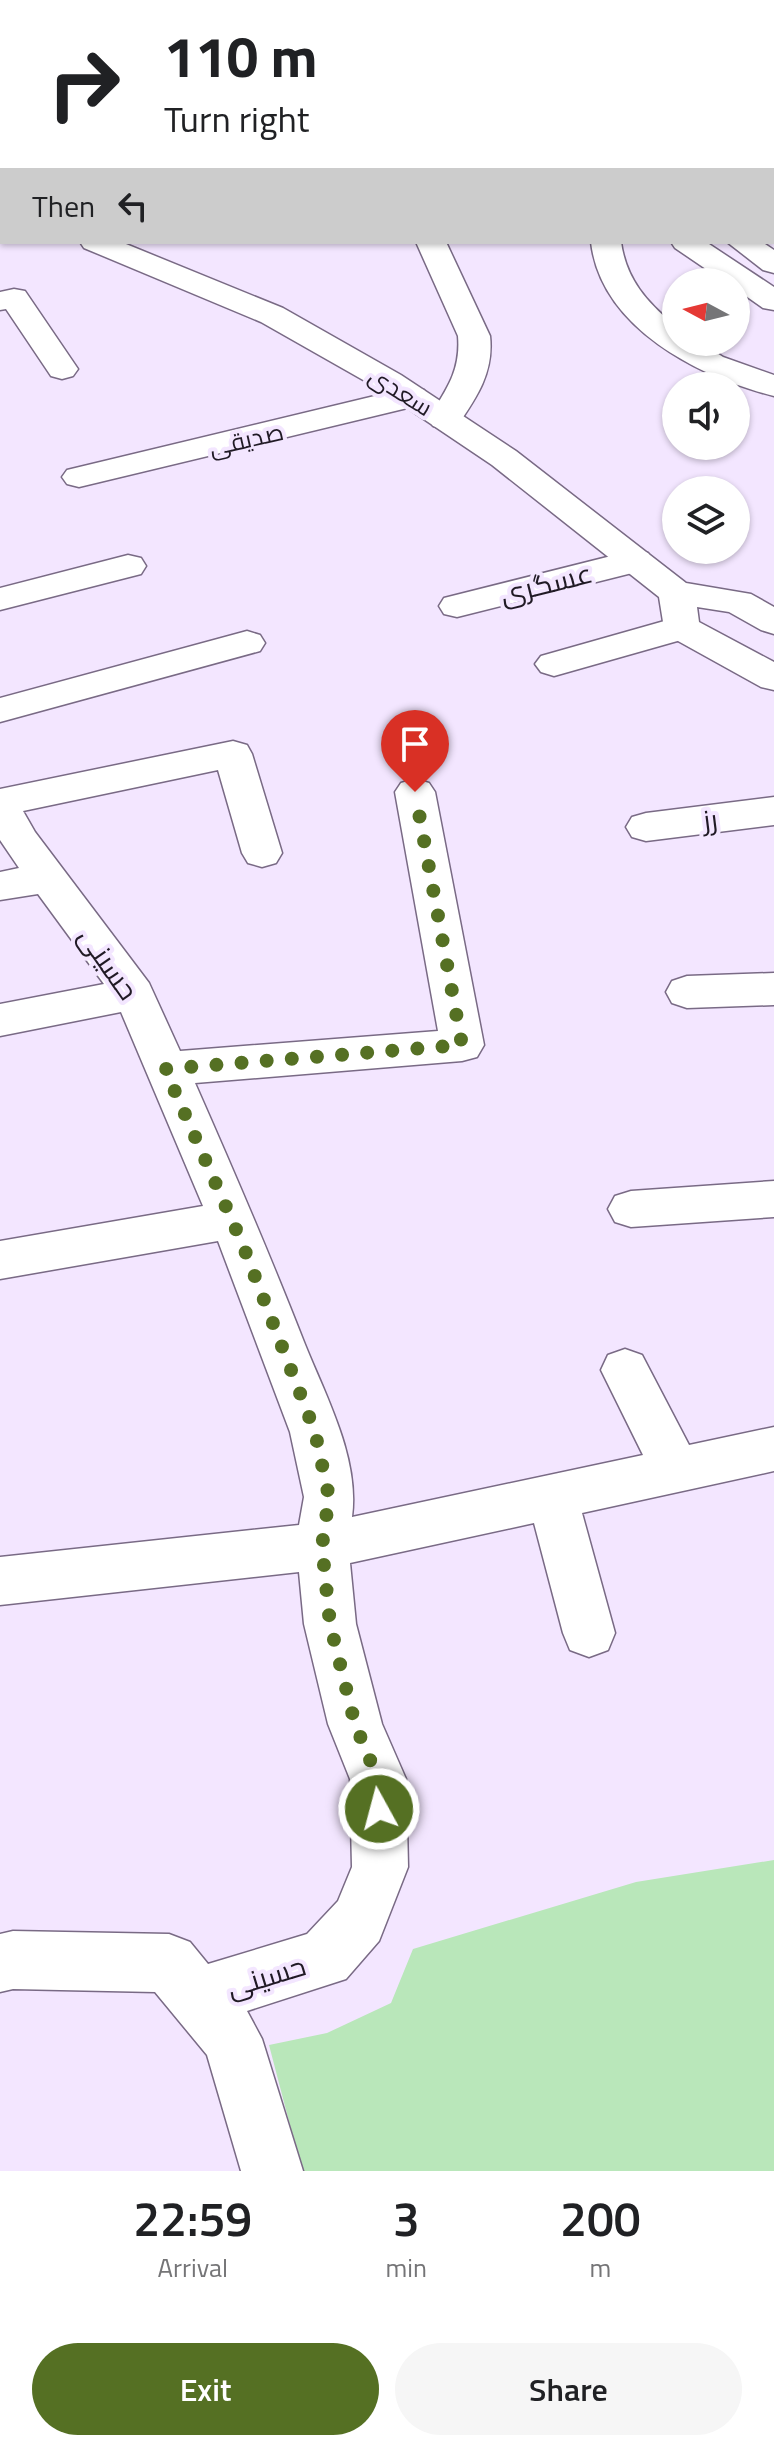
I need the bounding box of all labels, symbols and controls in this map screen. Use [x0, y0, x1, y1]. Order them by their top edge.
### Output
text: 110 m [164, 14, 317, 99]
icon: right [32, 32, 136, 136]
text: Turn right [164, 91, 309, 146]
text: Then [32, 183, 95, 229]
icon: left [111, 184, 155, 228]
north arrow [662, 268, 750, 356]
map controls [662, 268, 750, 564]
street label: سعدی [362, 357, 440, 425]
button: sound [662, 372, 750, 460]
street label: صدیقی [205, 413, 287, 465]
button: layers [662, 476, 750, 564]
street label: عسگری [495, 551, 597, 615]
pin [381, 710, 449, 792]
icon: arrive [393, 722, 437, 766]
street label: رز [698, 797, 720, 841]
street label: حسینی [68, 918, 150, 1008]
position arrow [337, 1767, 421, 1851]
street label: حسینی [221, 1944, 311, 2008]
text: 22:59 [133, 2182, 252, 2255]
text: 3 [393, 2182, 420, 2255]
text: 200 [560, 2182, 641, 2255]
text: Arrival [157, 2248, 228, 2287]
text: min [385, 2248, 427, 2287]
text: m [590, 2248, 611, 2287]
button: Exit [32, 2343, 379, 2435]
button: Share [395, 2343, 742, 2435]

